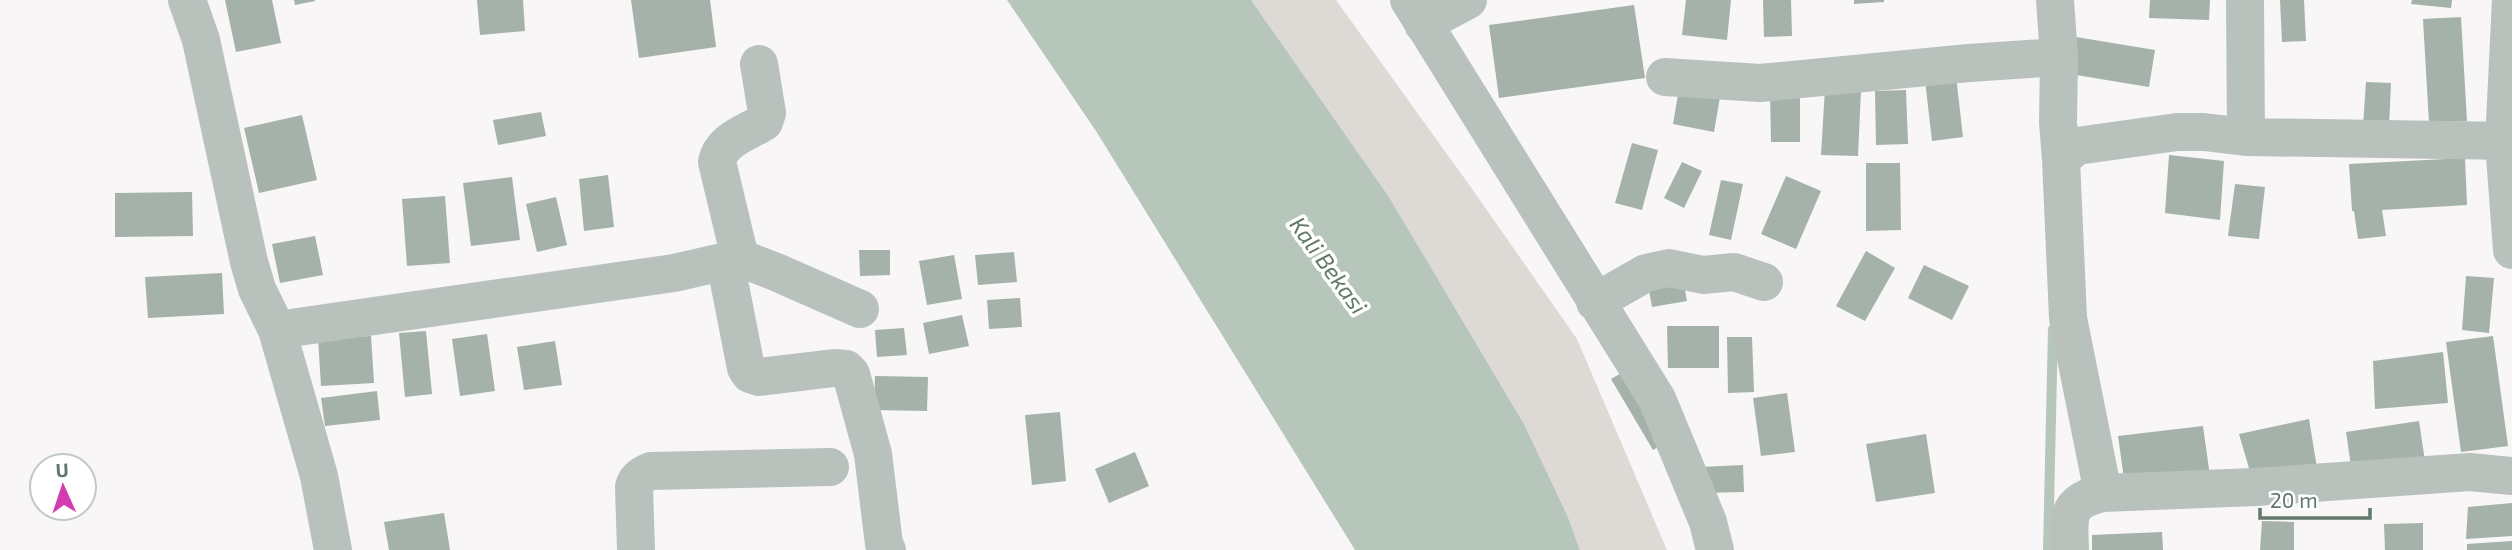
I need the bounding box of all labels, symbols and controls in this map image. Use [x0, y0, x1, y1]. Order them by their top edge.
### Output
water label: Kali Bekasi [1284, 211, 1374, 319]
north arrow [28, 452, 98, 522]
text: U [55, 458, 69, 481]
scale bar [2260, 476, 2370, 520]
text: 20 m [2270, 487, 2318, 512]

